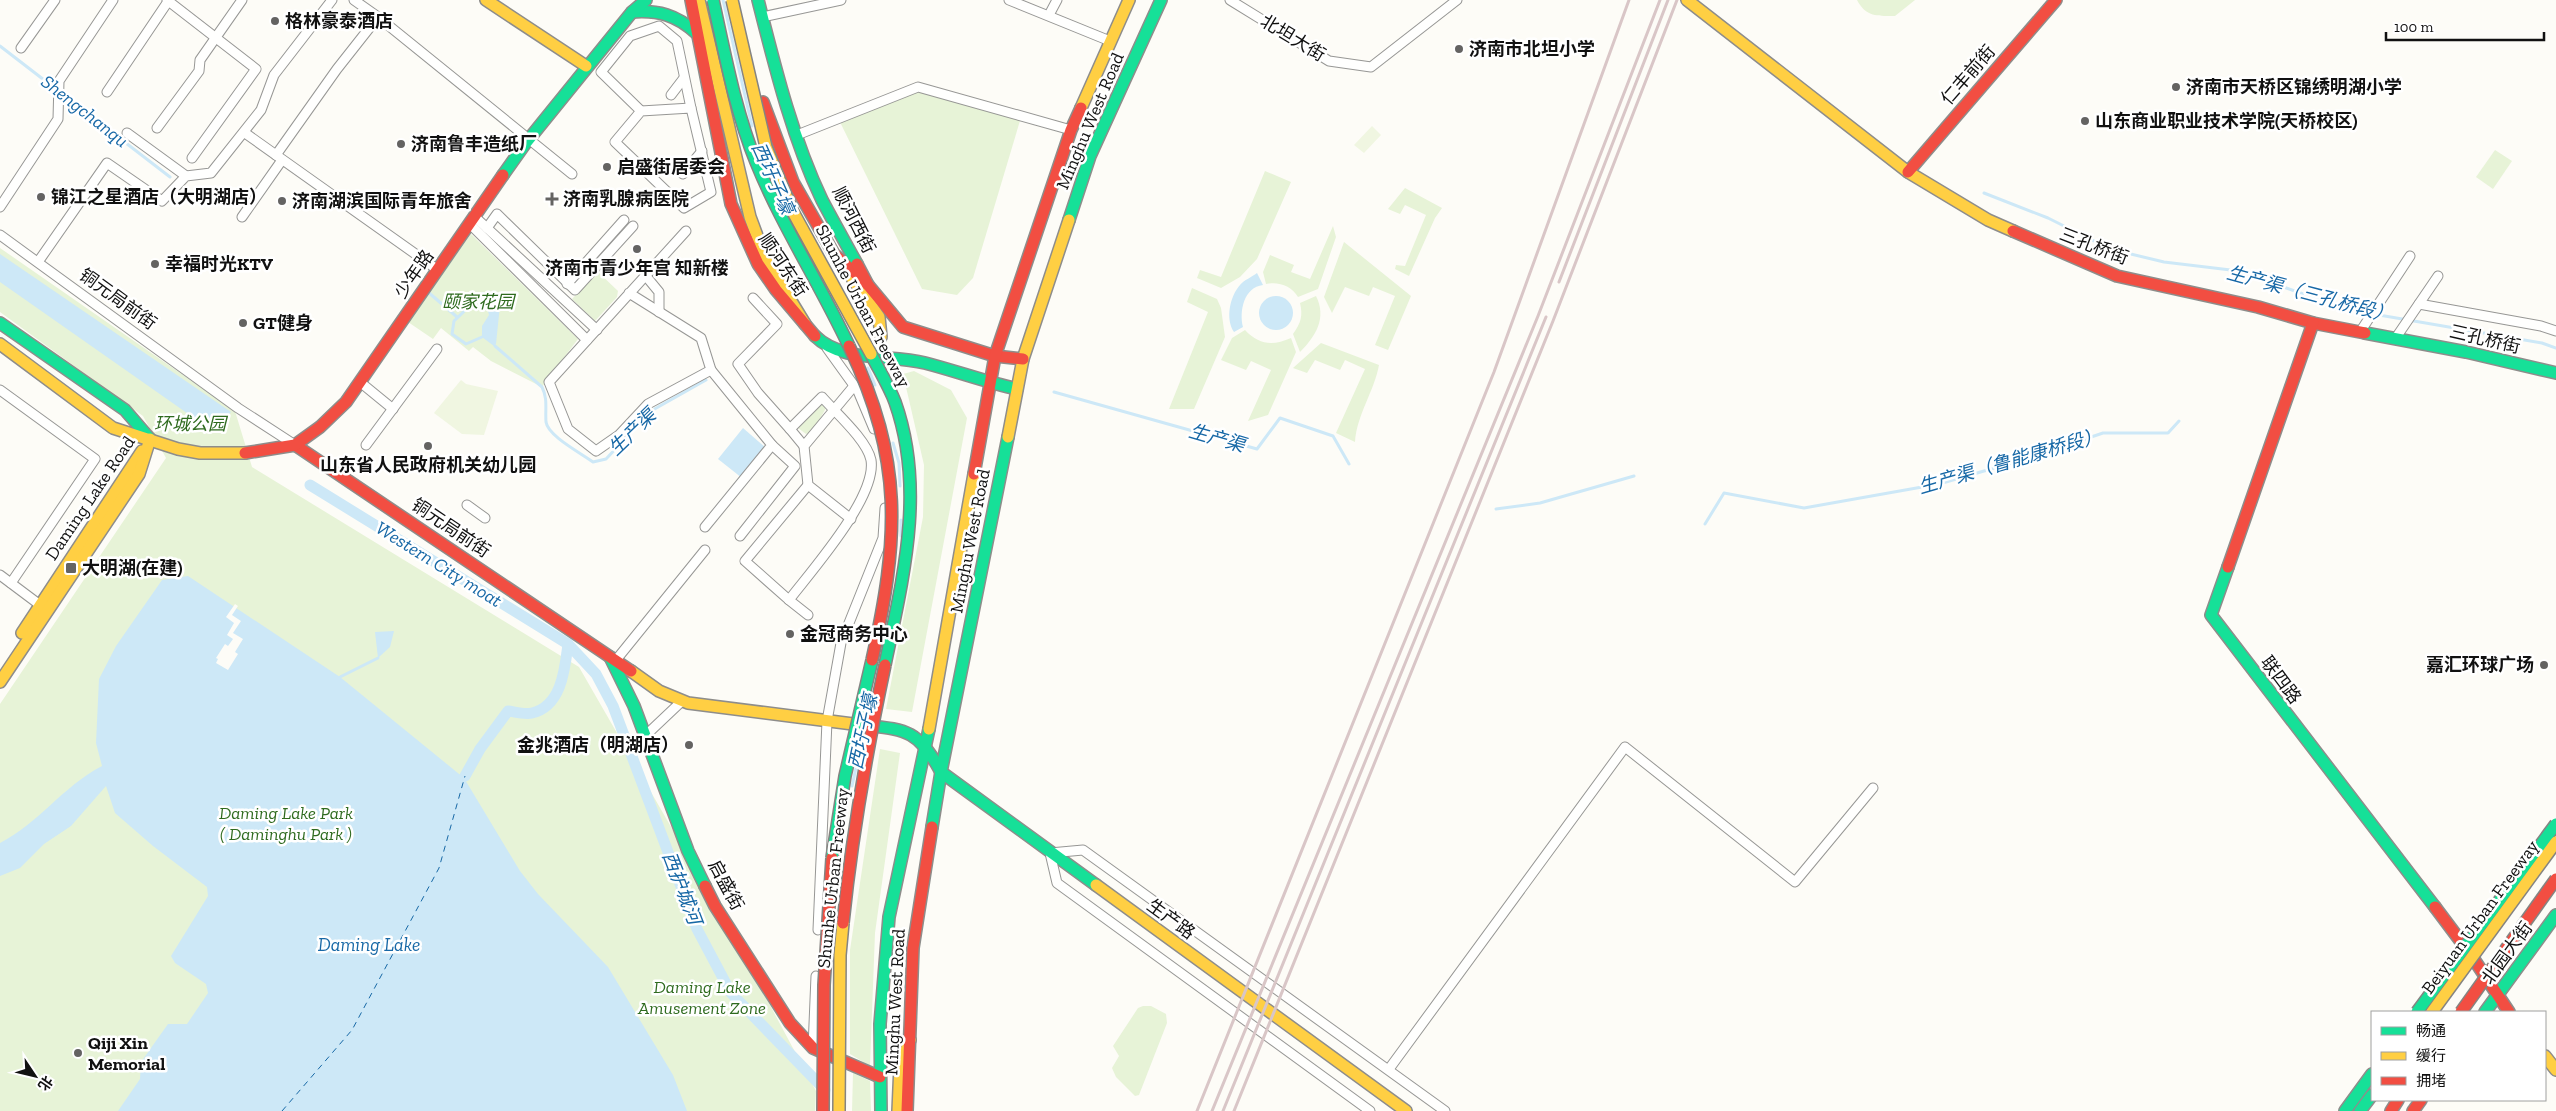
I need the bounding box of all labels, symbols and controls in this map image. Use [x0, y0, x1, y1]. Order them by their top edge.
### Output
place label: 格林豪泰酒店 [285, 10, 393, 32]
street label: 北坦大街 [1256, 10, 1330, 66]
scale bar [2386, 10, 2544, 42]
marker: 格林豪泰酒店 [269, 15, 281, 27]
text: 100 m [2394, 18, 2433, 36]
place label: 济南市北坦小学 [1469, 38, 1595, 60]
street label: 仁丰前街 [1936, 41, 2000, 109]
marker: 济南市北坦小学 [1453, 43, 1465, 55]
street label: Minghu West Road [1051, 49, 1129, 193]
water label: Shengchanqu [37, 70, 133, 152]
place label: 济南市天桥区锦绣明湖小学 [2186, 76, 2402, 98]
marker: 济南市天桥区锦绣明湖小学 [2170, 81, 2182, 93]
place label: 山东商业职业技术学院(天桥校区) [2095, 110, 2357, 132]
marker: 山东商业职业技术学院(天桥校区) [2079, 115, 2091, 127]
place label: 济南鲁丰造纸厂 [411, 133, 537, 155]
marker: 济南鲁丰造纸厂 [395, 138, 407, 150]
water label: 西圩子壕 [747, 139, 800, 220]
place label: 启盛街居委会 [617, 156, 725, 178]
marker: 启盛街居委会 [601, 161, 613, 173]
street label: 顺河西街 [828, 183, 880, 257]
place label: 锦江之星酒店（大明湖店） [51, 186, 267, 208]
place label: 济南乳腺病医院 [563, 188, 689, 210]
place label: 济南湖滨国际青年旅舍 [292, 190, 472, 212]
marker: 锦江之星酒店（大明湖店） [35, 191, 47, 203]
marker: 济南乳腺病医院 [545, 192, 559, 206]
marker: 济南湖滨国际青年旅舍 [276, 195, 288, 207]
street label: Shunhe Urban Freeway [811, 221, 916, 392]
street label: 三孔桥街 [2056, 223, 2132, 269]
street label: 顺河东街 [754, 229, 812, 301]
marker: 济南市青少年宫 知新楼 [631, 243, 643, 255]
street label: 少年路 [390, 246, 438, 302]
place label: 幸福时光KTV [165, 253, 274, 275]
place label: 济南市青少年宫 知新楼 [545, 257, 729, 279]
marker: 幸福时光KTV [149, 258, 161, 270]
water label: 生产渠（三孔桥段） [2224, 261, 2396, 327]
street label: 铜元局前街 [75, 264, 161, 334]
park label: 颐家花园 [442, 291, 517, 313]
place label: GT健身 [253, 312, 313, 334]
marker: GT健身 [237, 317, 249, 329]
street label: 三孔桥街 [2447, 320, 2523, 358]
water label: 生产渠 [604, 402, 663, 460]
park label: 环城公园 [154, 413, 229, 435]
water label: 生产渠 [1186, 419, 1250, 458]
water label: 生产渠（鲁能康桥段） [1916, 424, 2104, 498]
street label: Daming Lake Road [40, 432, 140, 564]
marker: 山东省人民政府机关幼儿园 [422, 440, 434, 452]
place label: 山东省人民政府机关幼儿园 [320, 454, 536, 476]
street label: Minghu West Road [945, 467, 995, 615]
street label: 铜元局前街 [408, 494, 494, 562]
water label: Western City moat [372, 516, 507, 612]
place label: 大明湖(在建) [82, 557, 182, 579]
marker: 大明湖(在建) [64, 561, 78, 575]
place label: 金冠商务中心 [800, 623, 908, 645]
marker: 金冠商务中心 [784, 628, 796, 640]
street label: 联四路 [2256, 652, 2306, 708]
place label: 嘉汇环球广场 [2426, 654, 2534, 676]
marker: 嘉汇环球广场 [2538, 659, 2550, 671]
water label: 西圩子壕 [844, 690, 883, 772]
place label: 金兆酒店（明湖店） [517, 734, 679, 756]
marker: 金兆酒店（明湖店） [683, 739, 695, 751]
street label: Shunhe Urban Freeway [813, 786, 853, 969]
park label: Daming Lake Park ( Daminghu Park ) [219, 802, 353, 845]
street label: Beiyuan Urban Freeway [2417, 835, 2544, 998]
water label: 西护城河 [658, 848, 708, 931]
street label: 启盛街 [704, 856, 748, 914]
street label: 生产路 [1143, 894, 1199, 944]
street label: 北园大街 [2477, 917, 2537, 989]
street label: Minghu West Road [880, 928, 910, 1076]
water label: Daming Lake [318, 933, 420, 956]
park label: Daming Lake Amusement Zone [637, 976, 766, 1019]
legend [2371, 1011, 2546, 1101]
text: 畅通 [2416, 1022, 2446, 1040]
place label: Qiji Xin Memorial [88, 1032, 165, 1075]
marker: Qiji Xin Memorial [72, 1047, 84, 1059]
text: 缓行 [2416, 1047, 2446, 1065]
north arrow [10, 1051, 60, 1101]
text: 拥堵 [2416, 1072, 2446, 1090]
text: 北 [34, 1073, 56, 1094]

